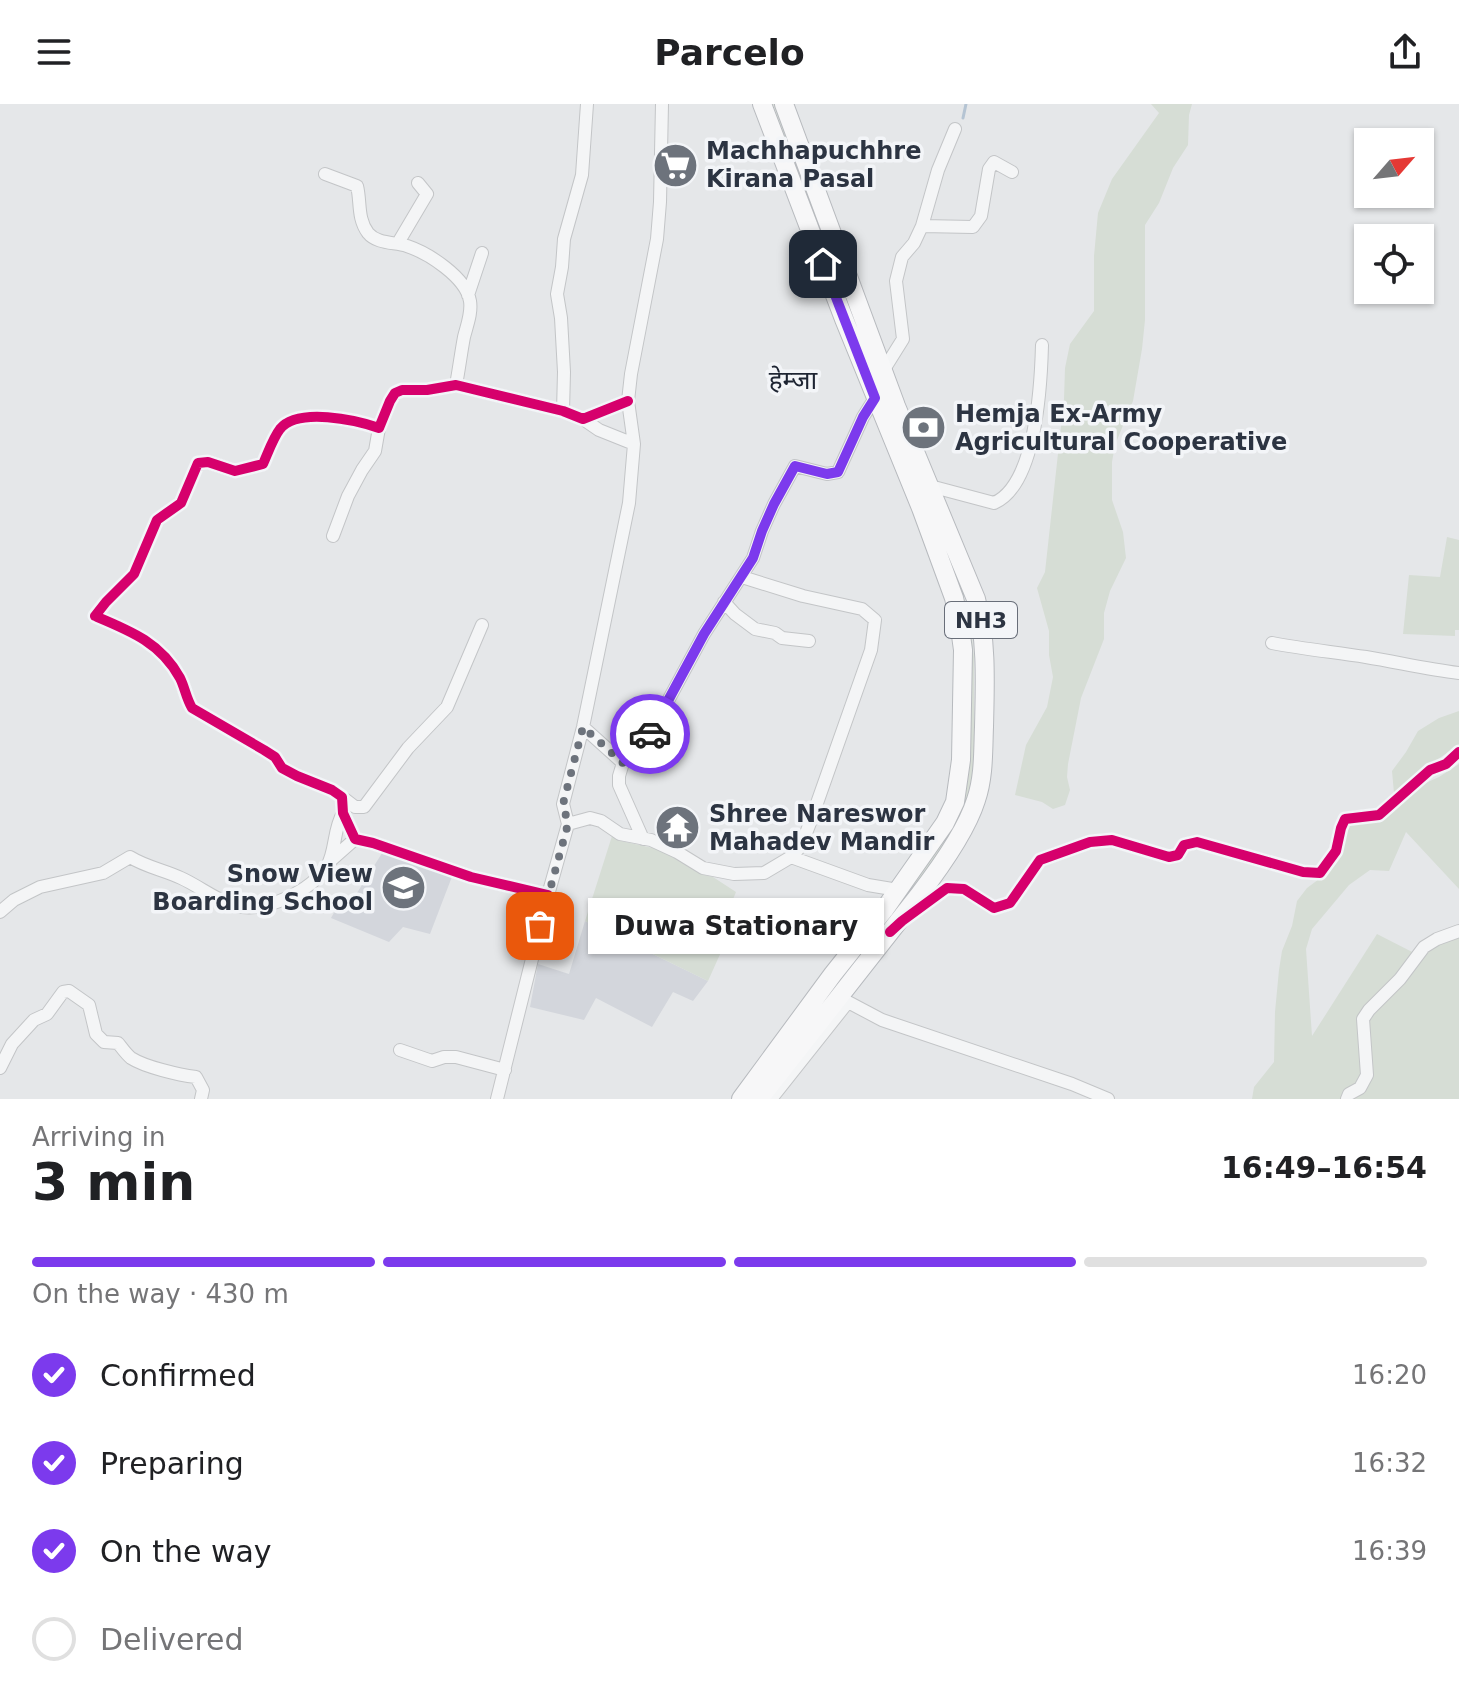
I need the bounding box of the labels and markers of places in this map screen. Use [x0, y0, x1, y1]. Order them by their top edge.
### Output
place label: Machhapuchhre Kirana Pasal [706, 137, 921, 193]
supermarket icon: Machhapuchhre Kirana Pasal [651, 141, 699, 189]
pin [789, 230, 857, 298]
place label: Hemja Ex-Army Agricultural Cooperative [955, 400, 1287, 456]
bank icon: Hemja Ex-Army Agricultural Cooperative [900, 404, 948, 452]
place label: Shree Nareswor Mahadev Mandir [709, 800, 934, 856]
temple icon: Shree Nareswor Mahadev Mandir [654, 804, 702, 852]
place label: Snow View Boarding School [152, 860, 373, 916]
school or university icon: Snow View Boarding School [380, 864, 428, 912]
pin [506, 892, 574, 960]
callout: Duwa Stationary [588, 898, 884, 954]

